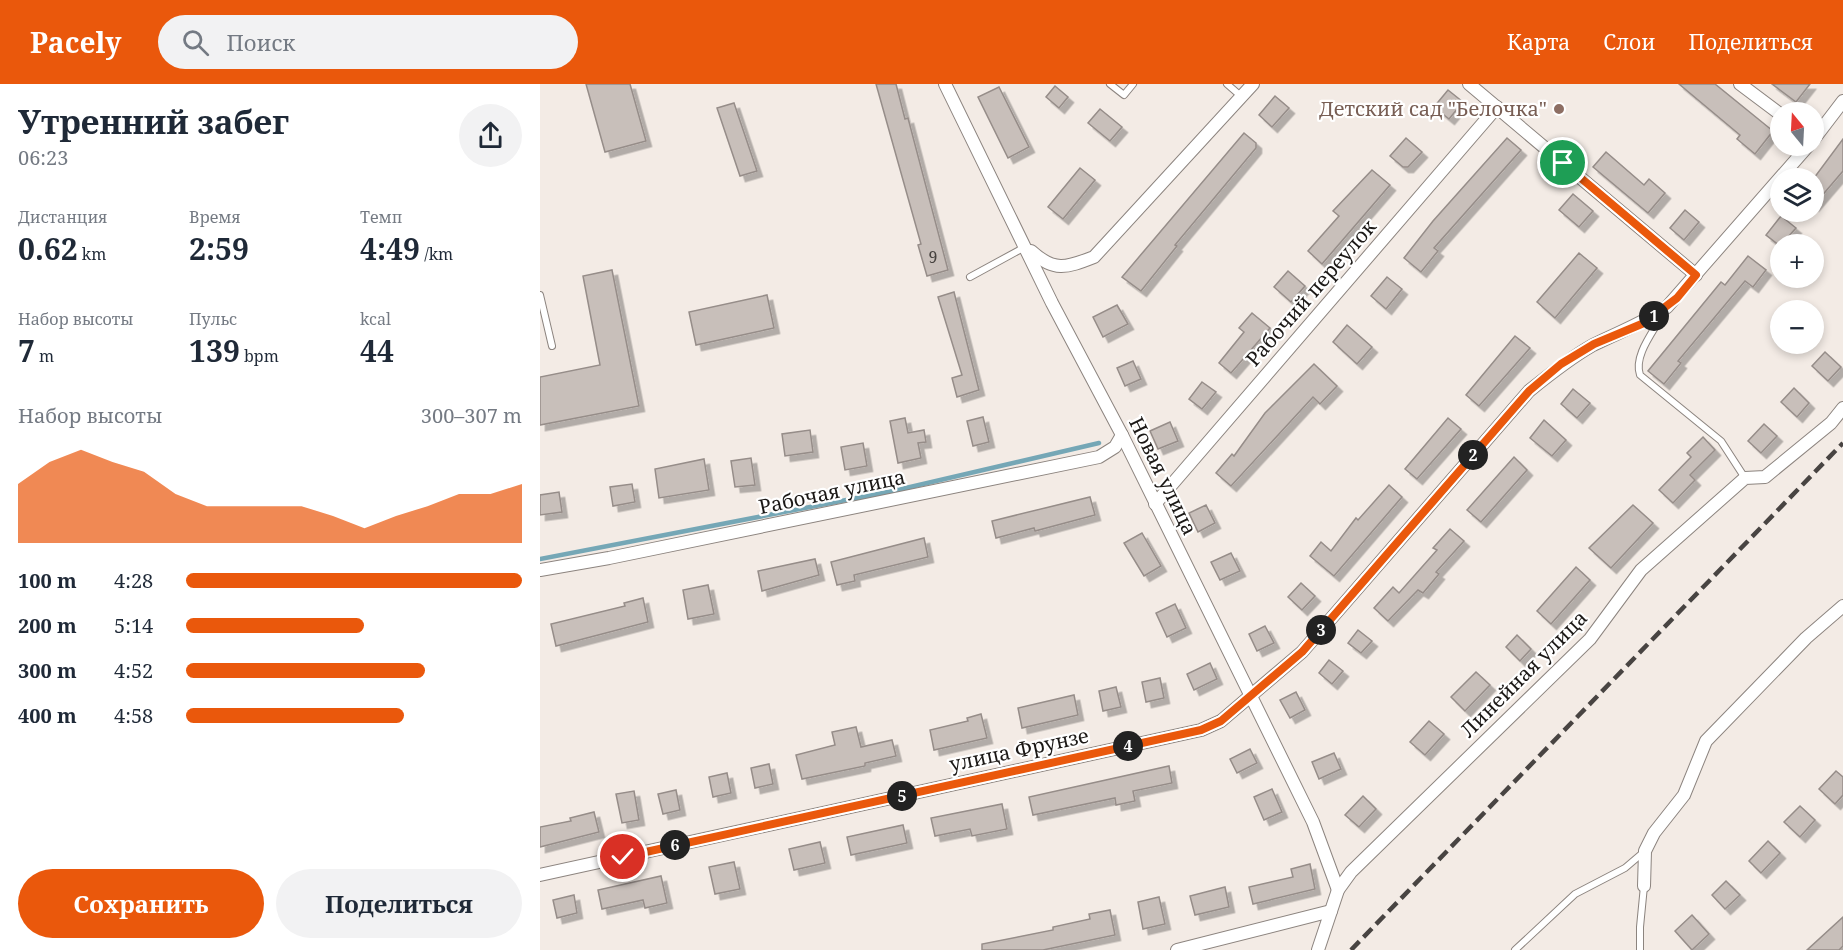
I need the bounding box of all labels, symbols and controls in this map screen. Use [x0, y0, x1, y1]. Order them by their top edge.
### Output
search box [158, 15, 578, 69]
text: Pacely [30, 23, 122, 61]
icon: search [179, 26, 212, 59]
text: Поиск [227, 27, 295, 57]
text: Карта [1507, 28, 1570, 56]
text: Слои [1603, 28, 1655, 56]
text: Поделиться [1688, 28, 1813, 56]
place label: Детский сад "Белочка" [1319, 95, 1547, 122]
text: Утренний забег [18, 99, 289, 144]
marker: Детский сад "Белочка" [1552, 102, 1566, 116]
north arrow [1770, 102, 1824, 156]
map controls [1770, 102, 1824, 354]
button: share [459, 104, 522, 167]
pin [1537, 137, 1588, 188]
text: 06:23 [18, 144, 68, 171]
icon: arrive [1546, 146, 1579, 179]
button: layers [1770, 168, 1824, 222]
text: Дистанция [18, 206, 107, 228]
text: Время [189, 206, 241, 228]
text: Темп [360, 206, 402, 228]
street label: Рабочий переулок [1239, 213, 1382, 372]
text: 0.62 [18, 228, 78, 269]
text: 2:59 [189, 228, 249, 269]
text: 4:49 [360, 228, 420, 269]
button: + [1770, 234, 1824, 288]
text: km [78, 243, 106, 265]
text: /km [420, 243, 453, 265]
house number: 9 [929, 246, 937, 268]
button: − [1770, 300, 1824, 354]
pin: 1 [1639, 301, 1669, 331]
text: 1 [1649, 305, 1659, 327]
text: Набор высоты [18, 308, 133, 330]
text: Пульс [189, 308, 237, 330]
text: kcal [360, 308, 391, 330]
text: 7 [18, 330, 35, 371]
text: 139 [189, 330, 240, 371]
text: 44 [360, 330, 394, 371]
text: m [35, 345, 54, 367]
text: bpm [240, 345, 279, 367]
text: Набор высоты [18, 402, 162, 429]
text: 300–307 m [421, 402, 522, 429]
street label: Новая улица [1123, 412, 1204, 539]
pin: 2 [1458, 440, 1488, 470]
text: 2 [1468, 444, 1478, 466]
street label: Рабочая улица [756, 463, 908, 520]
text: 100 m [18, 567, 77, 594]
text: 4:28 [114, 567, 153, 594]
street label: Линейная улица [1454, 604, 1593, 743]
text: 200 m [18, 612, 77, 639]
text: 5:14 [114, 612, 153, 639]
pin: 3 [1306, 615, 1336, 645]
text: 3 [1316, 619, 1326, 641]
text: 300 m [18, 657, 77, 684]
text: 4:52 [114, 657, 153, 684]
text: 400 m [18, 702, 77, 729]
text: 4:58 [114, 702, 153, 729]
street label: улица Фрунзе [947, 722, 1091, 777]
pin: 4 [1113, 731, 1143, 761]
text: 4 [1123, 735, 1133, 757]
pin: 5 [887, 781, 917, 811]
text: 5 [897, 785, 907, 807]
pin: 6 [660, 830, 690, 860]
pin [597, 831, 648, 882]
text: 6 [670, 834, 680, 856]
icon: check [606, 840, 639, 873]
button: Сохранить [18, 869, 264, 938]
button: Поделиться [276, 869, 522, 938]

